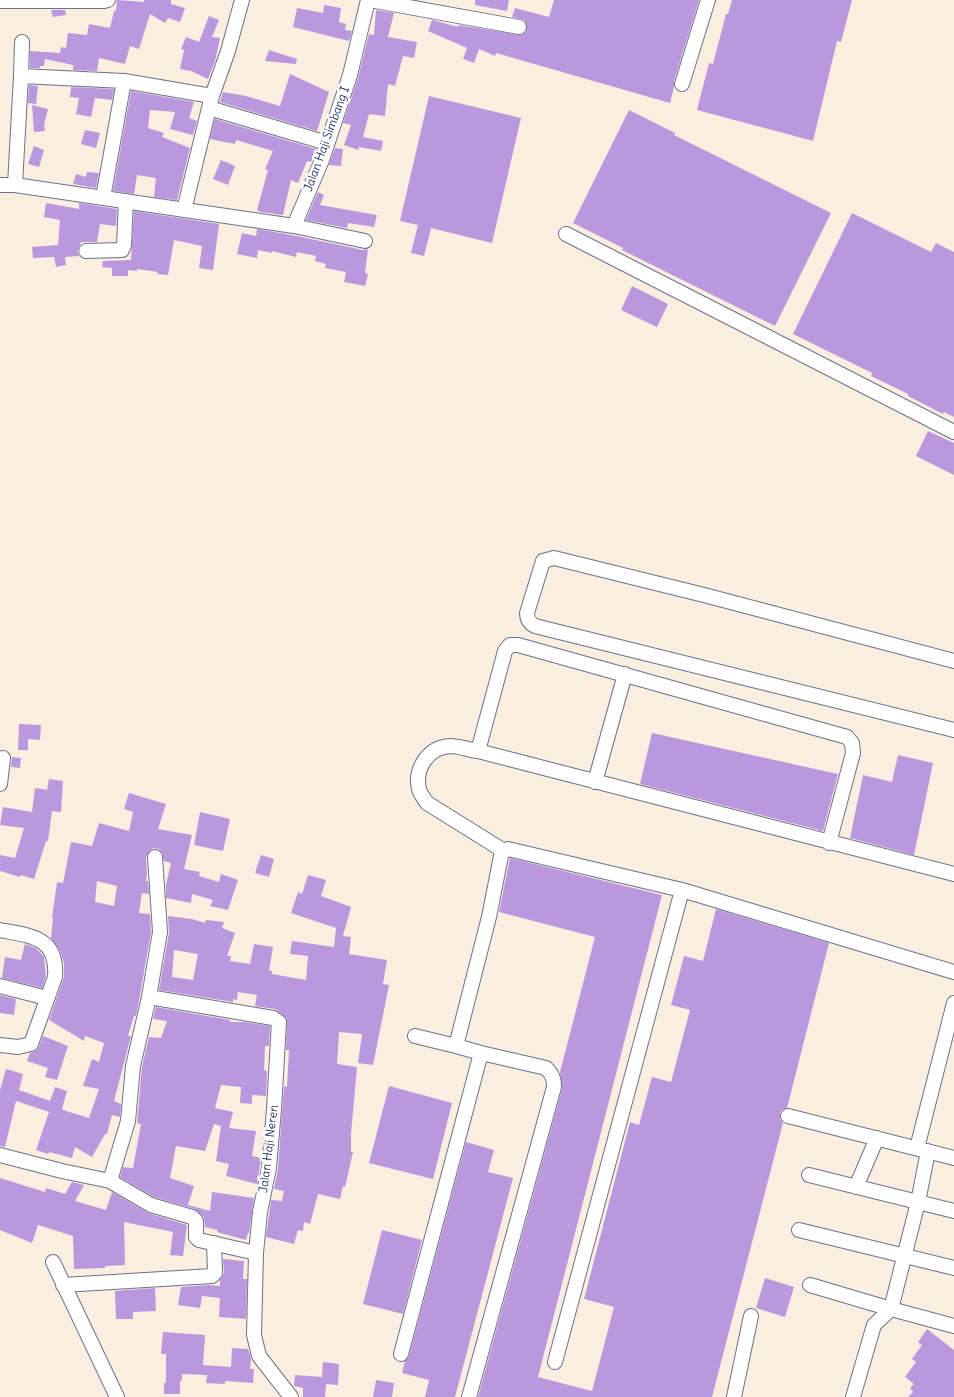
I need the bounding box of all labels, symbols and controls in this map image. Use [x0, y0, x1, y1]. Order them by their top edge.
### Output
street label: Jalan Haji Simbang I [301, 84, 353, 194]
street label: Jalan Haji Neren [256, 1104, 282, 1194]

